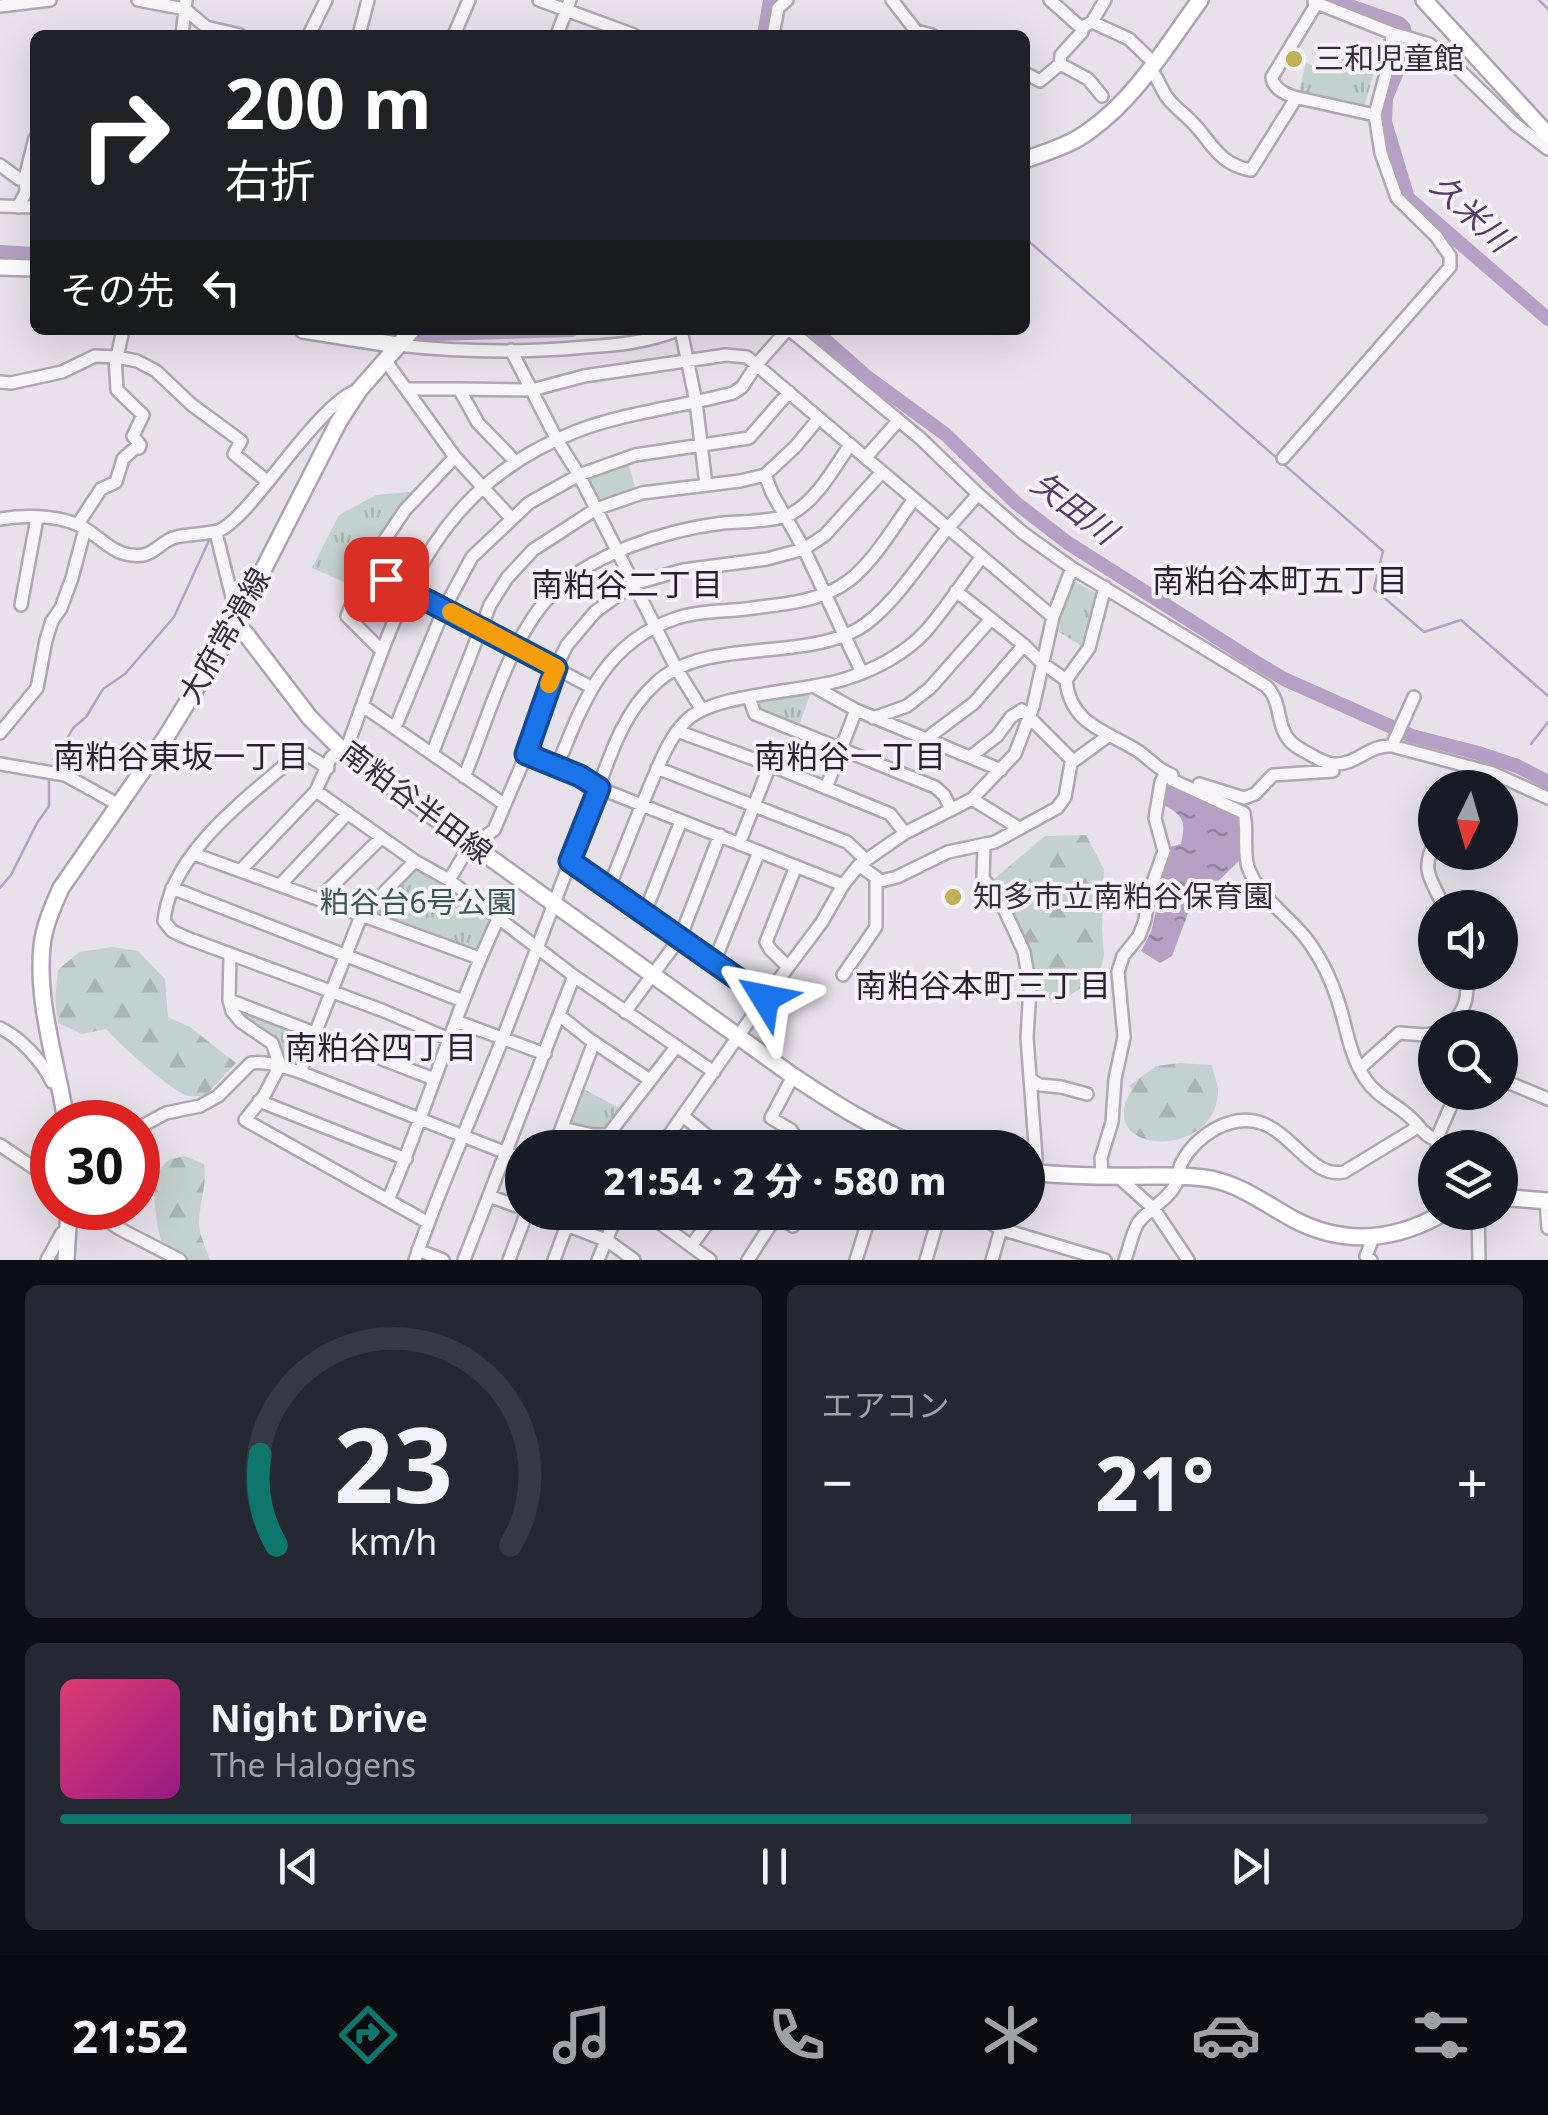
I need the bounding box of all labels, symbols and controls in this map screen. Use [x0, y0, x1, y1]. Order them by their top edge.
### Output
place label: 三和児童館 [1314, 37, 1464, 78]
marker: 三和児童館 [1283, 48, 1305, 70]
text: 200 m [225, 54, 432, 150]
icon: right [60, 70, 190, 200]
text: 右折 [225, 149, 315, 210]
water label: 久米川 [1422, 163, 1524, 262]
icon: left [194, 260, 249, 315]
text: その先 [60, 263, 174, 315]
water label: 矢田川 [1024, 461, 1129, 555]
pin [344, 537, 429, 622]
icon: arrive [359, 552, 414, 607]
district label: 南粕谷本町五丁目 [1152, 558, 1408, 601]
street label: 大府常滑線 [168, 560, 279, 710]
district label: 南粕谷二丁目 [531, 562, 723, 605]
street label: 南粕谷半田線 [333, 731, 501, 872]
district label: 南粕谷東坂一丁目 [53, 734, 309, 777]
district label: 南粕谷一丁目 [754, 734, 946, 777]
north arrow [1418, 770, 1518, 870]
map controls [1418, 770, 1518, 1230]
place label: 知多市立南粕谷保育園 [973, 875, 1273, 916]
park label: 粕谷台6号公園 [319, 881, 517, 922]
marker: 知多市立南粕谷保育園 [942, 886, 964, 908]
button: sound [1418, 890, 1518, 990]
position arrow [713, 946, 817, 1050]
district label: 南粕谷本町三丁目 [855, 963, 1111, 1006]
button: search [1418, 1010, 1518, 1110]
district label: 南粕谷四丁目 [285, 1025, 477, 1068]
speed limit sign: 30 [30, 1100, 160, 1230]
button: layers [1418, 1130, 1518, 1230]
text: 21:54 · 2 分 · 580 m [604, 1154, 946, 1206]
text: エアコン [822, 1383, 950, 1426]
text: 23 [334, 1392, 453, 1533]
text: 21° [1096, 1431, 1214, 1533]
text: − [822, 1444, 853, 1519]
text: + [1457, 1444, 1488, 1519]
text: km/h [349, 1517, 437, 1565]
text: Night Drive [210, 1691, 428, 1743]
text: The Halogens [210, 1743, 416, 1786]
icon: previous [271, 1839, 326, 1894]
icon: pause [747, 1839, 802, 1894]
icon: next [1223, 1839, 1278, 1894]
icon: directions [333, 2000, 403, 2070]
icon: music [547, 2000, 617, 2070]
icon: phone [762, 2000, 832, 2070]
icon: climate [976, 2000, 1046, 2070]
icon: car [1191, 2000, 1261, 2070]
icon: filters [1406, 2000, 1476, 2070]
text: 21:52 [72, 2005, 188, 2066]

